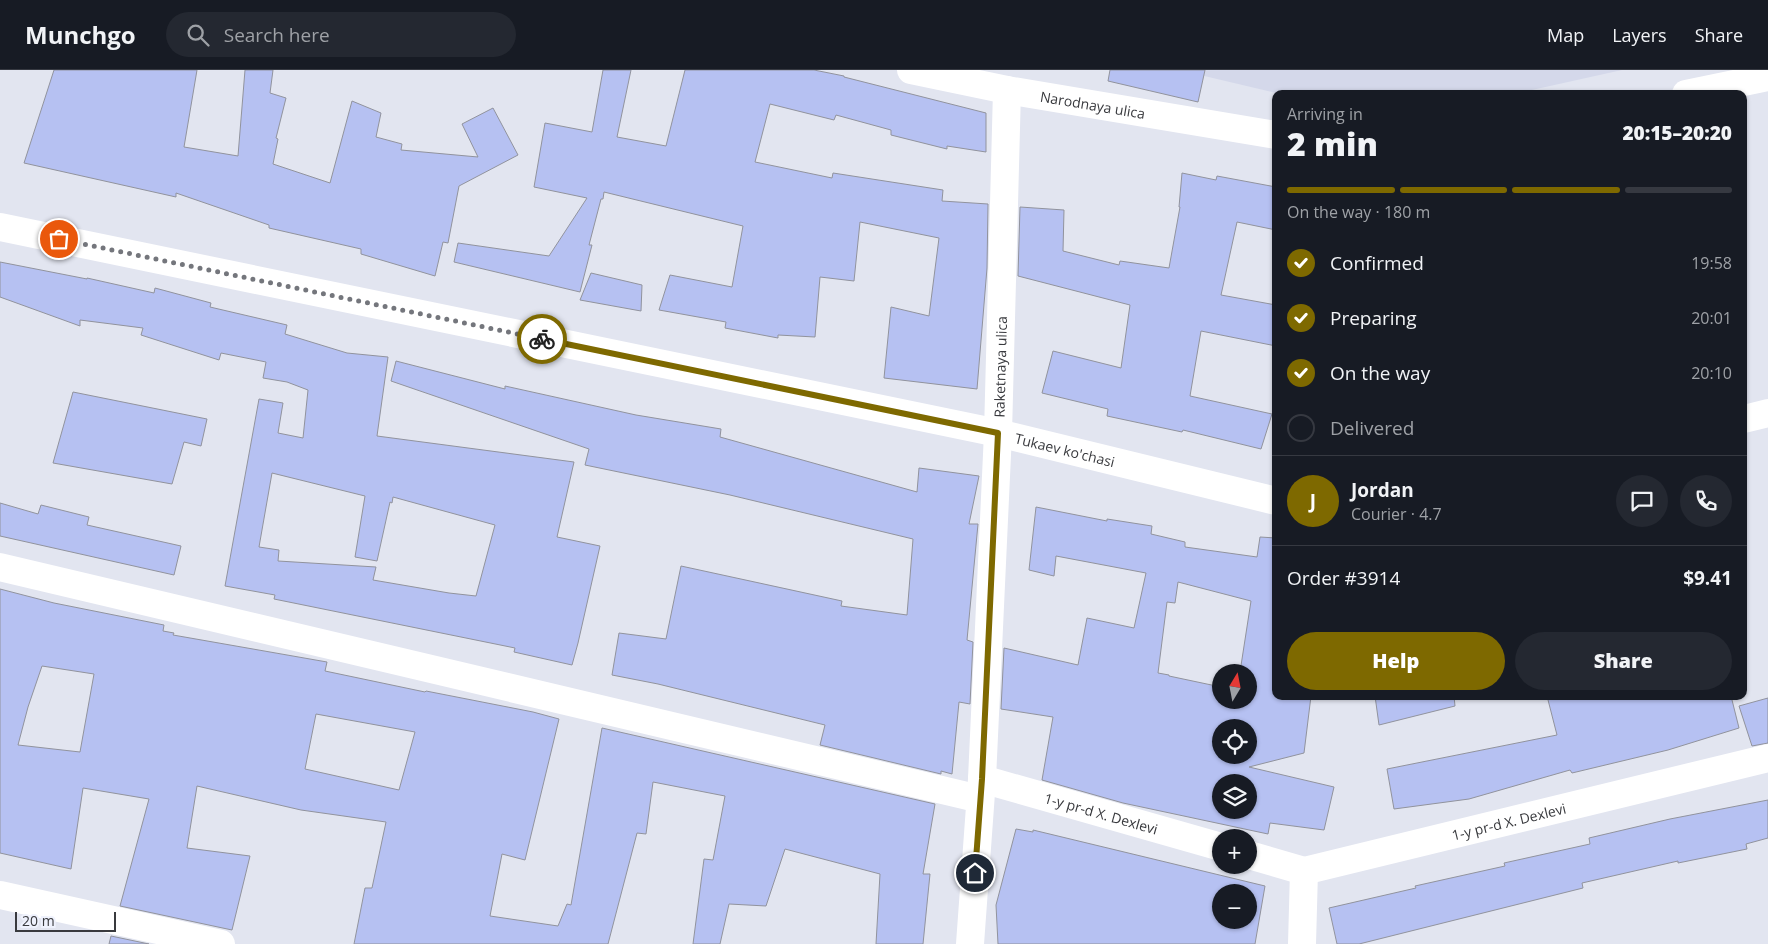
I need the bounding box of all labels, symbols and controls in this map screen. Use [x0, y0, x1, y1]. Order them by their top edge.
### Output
search box [166, 12, 516, 57]
text: Munchgo [25, 18, 136, 51]
icon: search [184, 21, 212, 49]
text: Search here [224, 22, 330, 48]
text: Map [1547, 23, 1584, 47]
text: Layers [1612, 23, 1667, 47]
text: Share [1695, 23, 1743, 47]
street label: Narodnaya ulica [1039, 86, 1147, 122]
text: Arriving in [1287, 103, 1363, 125]
text: 20:15–20:20 [1622, 120, 1732, 146]
text: 2 min [1287, 122, 1378, 165]
text: On the way · 180 m [1287, 201, 1430, 223]
pin [38, 218, 80, 260]
icon: bag [45, 225, 73, 253]
icon: check [1287, 249, 1315, 277]
text: Confirmed [1330, 250, 1424, 276]
text: 19:58 [1691, 252, 1732, 274]
icon: check [1287, 304, 1315, 332]
text: Preparing [1330, 305, 1417, 331]
text: 20:01 [1691, 307, 1732, 329]
courier [517, 314, 567, 364]
street label: Raketnaya ulica [989, 316, 1011, 418]
icon: bike [528, 325, 556, 353]
icon: check [1287, 359, 1315, 387]
text: On the way [1330, 360, 1430, 386]
text: 20:10 [1691, 362, 1732, 384]
text: Delivered [1330, 415, 1414, 441]
street label: Tukaev ko'chasi [1013, 428, 1117, 471]
button: chat [1616, 475, 1668, 527]
button: phone [1680, 475, 1732, 527]
text: Jordan [1351, 477, 1414, 503]
text: J [1310, 488, 1316, 514]
text: Courier · 4.7 [1351, 503, 1442, 525]
text: Order #3914 [1287, 565, 1400, 591]
text: $9.41 [1683, 565, 1732, 591]
button: Help [1287, 632, 1505, 690]
button: Share [1515, 632, 1732, 690]
north arrow [1212, 664, 1258, 709]
map controls [1212, 664, 1257, 929]
button: locate [1212, 719, 1257, 764]
button: layers [1212, 774, 1257, 819]
street label: 1-y pr-d X. Dexlevi [1042, 788, 1160, 838]
street label: 1-y pr-d X. Dexlevi [1450, 798, 1568, 844]
button: + [1212, 829, 1257, 874]
pin [954, 852, 996, 894]
icon: home [961, 859, 989, 887]
button: − [1212, 884, 1257, 929]
scale bar [15, 909, 116, 932]
text: 20 m [22, 911, 55, 930]

